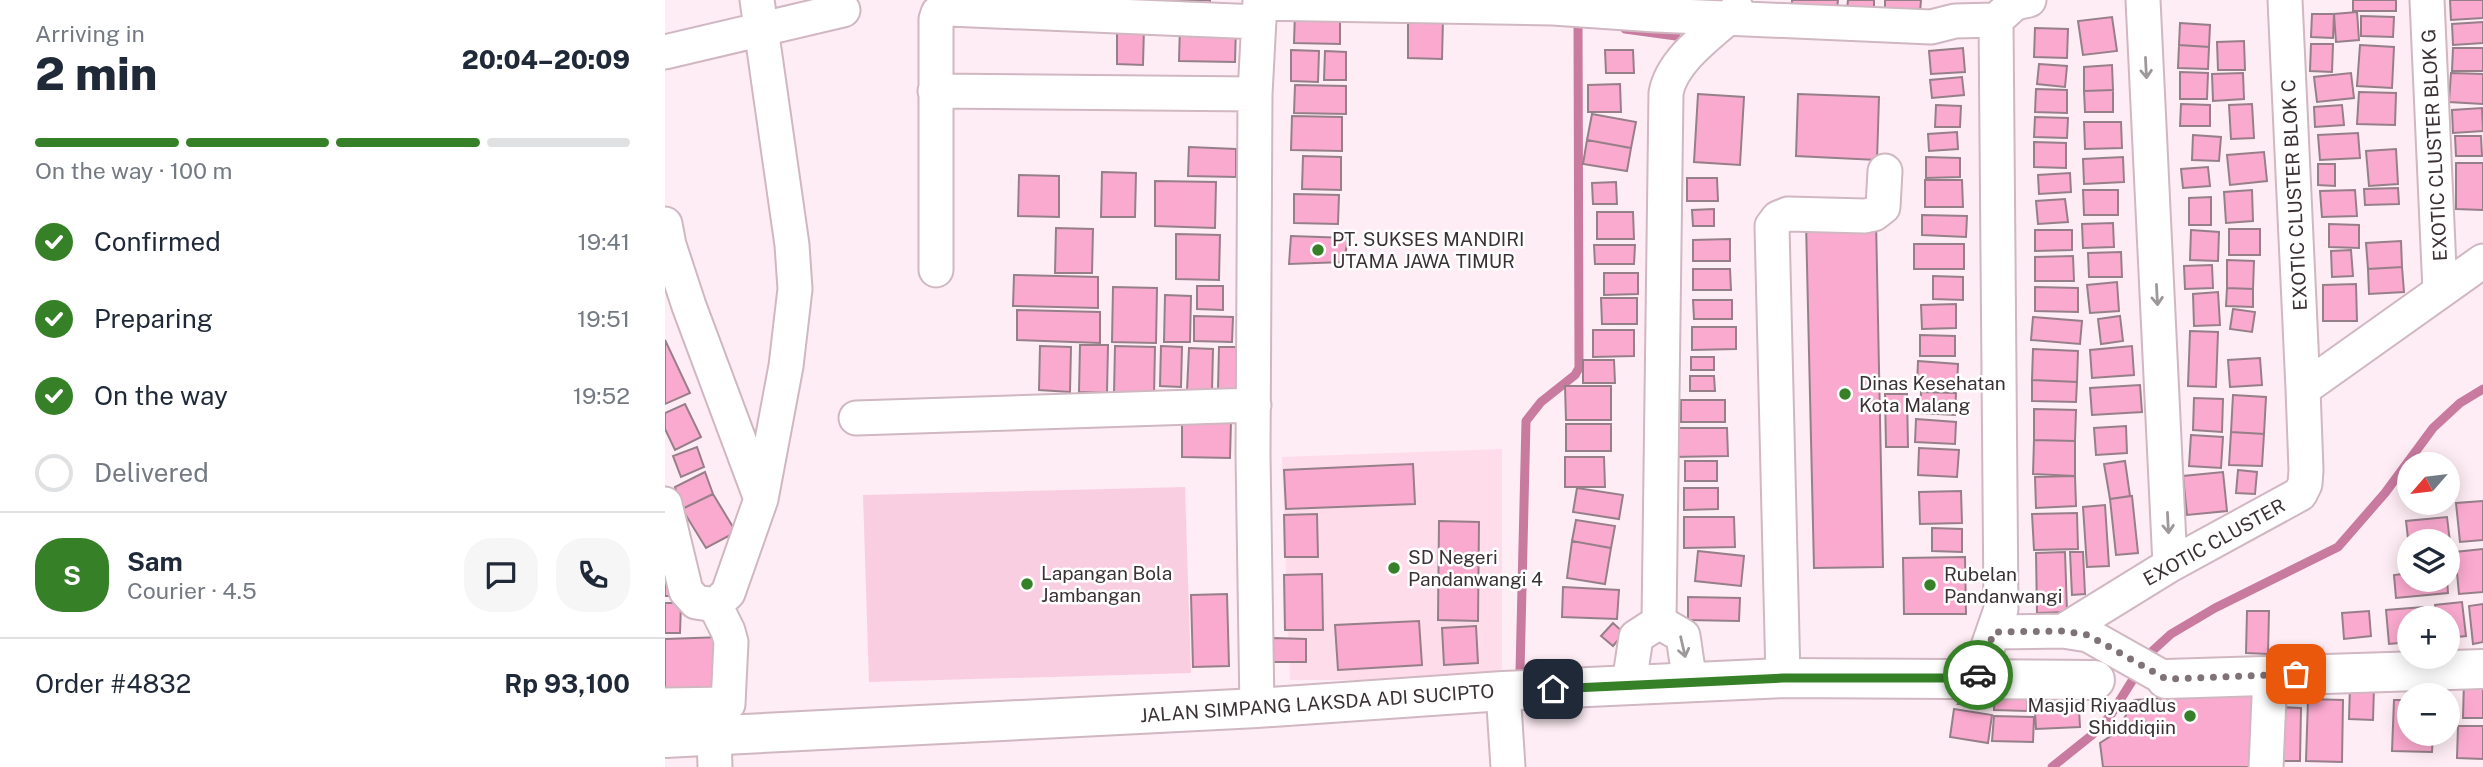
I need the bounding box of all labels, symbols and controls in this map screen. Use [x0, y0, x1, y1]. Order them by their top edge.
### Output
text: Arriving in [35, 20, 145, 47]
street label: EXOTIC CLUSTER BLOK G [2417, 28, 2451, 262]
text: 20:04–20:09 [462, 44, 630, 75]
text: 2 min [35, 46, 157, 100]
one-way arrow [2140, 56, 2153, 79]
street label: EXOTIC CLUSTER BLOK C [2277, 79, 2311, 311]
text: On the way · 100 m [35, 157, 232, 184]
icon: check [35, 223, 73, 261]
text: Confirmed [94, 226, 221, 257]
text: 19:41 [577, 228, 630, 255]
place label: PT. SUKSES MANDIRI UTAMA JAWA TIMUR [1332, 228, 1524, 272]
marker: PT. SUKSES MANDIRI UTAMA JAWA TIMUR [1310, 242, 1326, 258]
one-way arrow [2151, 284, 2164, 307]
icon: check [35, 300, 73, 338]
text: Preparing [94, 303, 213, 334]
text: 19:51 [577, 305, 630, 332]
place label: Dinas Kesehatan Kota Malang [1859, 372, 2006, 416]
icon: check [35, 377, 73, 415]
text: On the way [94, 380, 228, 411]
text: 19:52 [573, 382, 630, 409]
marker: Dinas Kesehatan Kota Malang [1837, 386, 1853, 402]
north arrow [2397, 452, 2461, 514]
map controls [2397, 452, 2460, 746]
text: Delivered [94, 457, 209, 488]
street label: EXOTIC CLUSTER [2139, 494, 2289, 590]
one-way arrow [2162, 511, 2175, 534]
button: layers [2397, 529, 2460, 592]
button: chat [464, 538, 538, 612]
button: phone [556, 538, 630, 612]
text: Sam [127, 546, 183, 577]
place label: SD Negeri Pandanwangi 4 [1408, 546, 1543, 590]
text: S [63, 560, 81, 591]
marker: SD Negeri Pandanwangi 4 [1386, 560, 1402, 576]
place label: Lapangan Bola Jambangan [1041, 562, 1172, 606]
place label: Rubelan Pandanwangi [1944, 563, 2062, 607]
marker: Lapangan Bola Jambangan [1019, 576, 1035, 592]
text: Courier · 4.5 [127, 577, 257, 604]
marker: Rubelan Pandanwangi [1922, 577, 1938, 593]
button: + [2397, 606, 2460, 669]
one-way arrow [1678, 635, 1691, 657]
courier [1943, 640, 2013, 710]
pin [2266, 644, 2326, 704]
icon: bag [2277, 655, 2315, 693]
icon: car [1959, 656, 1997, 694]
pin [1523, 659, 1583, 719]
text: Order #4832 [35, 668, 191, 699]
text: Rp 93,100 [504, 668, 630, 699]
icon: home [1534, 670, 1572, 708]
street label: JALAN SIMPANG LAKSDA ADI SUCIPTO [1139, 680, 1495, 726]
button: − [2397, 683, 2460, 746]
place label: Masjid Riyaadlus Shiddiqiin [2028, 694, 2176, 738]
marker: Masjid Riyaadlus Shiddiqiin [2182, 708, 2198, 724]

